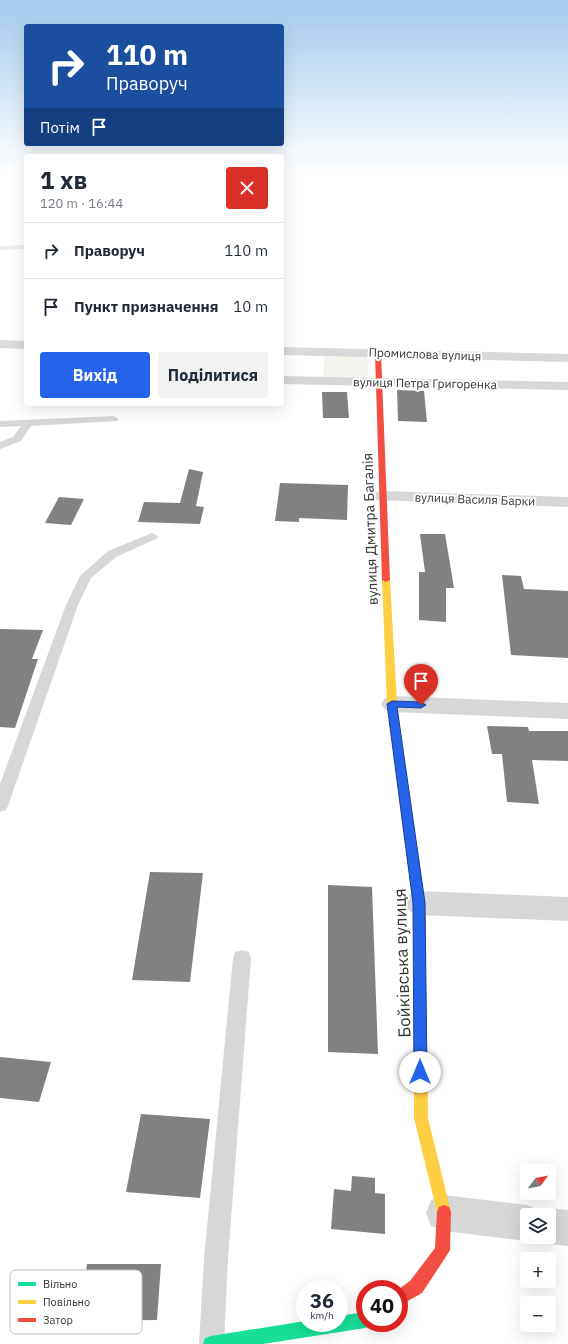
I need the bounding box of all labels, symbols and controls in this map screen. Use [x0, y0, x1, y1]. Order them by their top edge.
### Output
text: 110 m [106, 36, 188, 73]
icon: right [40, 40, 92, 92]
text: Праворуч [106, 72, 188, 95]
icon: arrive [88, 116, 110, 138]
text: Потім [40, 118, 80, 137]
text: 1 хв [40, 164, 87, 196]
button: close [226, 167, 268, 209]
text: 120 m · 16:44 [40, 195, 123, 212]
icon: right [40, 240, 62, 262]
text: Праворуч [74, 241, 145, 260]
text: 110 m [224, 241, 268, 260]
icon: arrive [40, 296, 62, 318]
text: Пункт призначення [74, 297, 219, 316]
text: 10 m [233, 297, 268, 316]
street label: Промислова вулиця [368, 345, 482, 363]
button: Вихід [40, 352, 150, 398]
button: Поділитися [158, 352, 268, 398]
street label: вулиця Петра Григоренка [353, 374, 498, 392]
street label: вулиця Дмитра Багалія [358, 453, 382, 605]
street label: вулиця Василя Барки [414, 489, 536, 509]
pin [404, 664, 438, 705]
icon: arrive [410, 670, 432, 692]
street label: Бойківська вулиця [388, 888, 416, 1038]
position arrow [399, 1051, 441, 1093]
north arrow [520, 1164, 556, 1200]
map controls [520, 1164, 556, 1332]
button: layers [520, 1208, 556, 1244]
button: + [520, 1252, 556, 1288]
legend [10, 1270, 142, 1334]
text: Вільно [43, 1277, 78, 1291]
speed limit sign: 40 [356, 1280, 408, 1332]
text: 36 [310, 1287, 334, 1314]
text: Повільно [43, 1295, 90, 1309]
button: − [520, 1296, 556, 1332]
text: km/h [310, 1309, 334, 1322]
text: Затор [43, 1313, 73, 1327]

